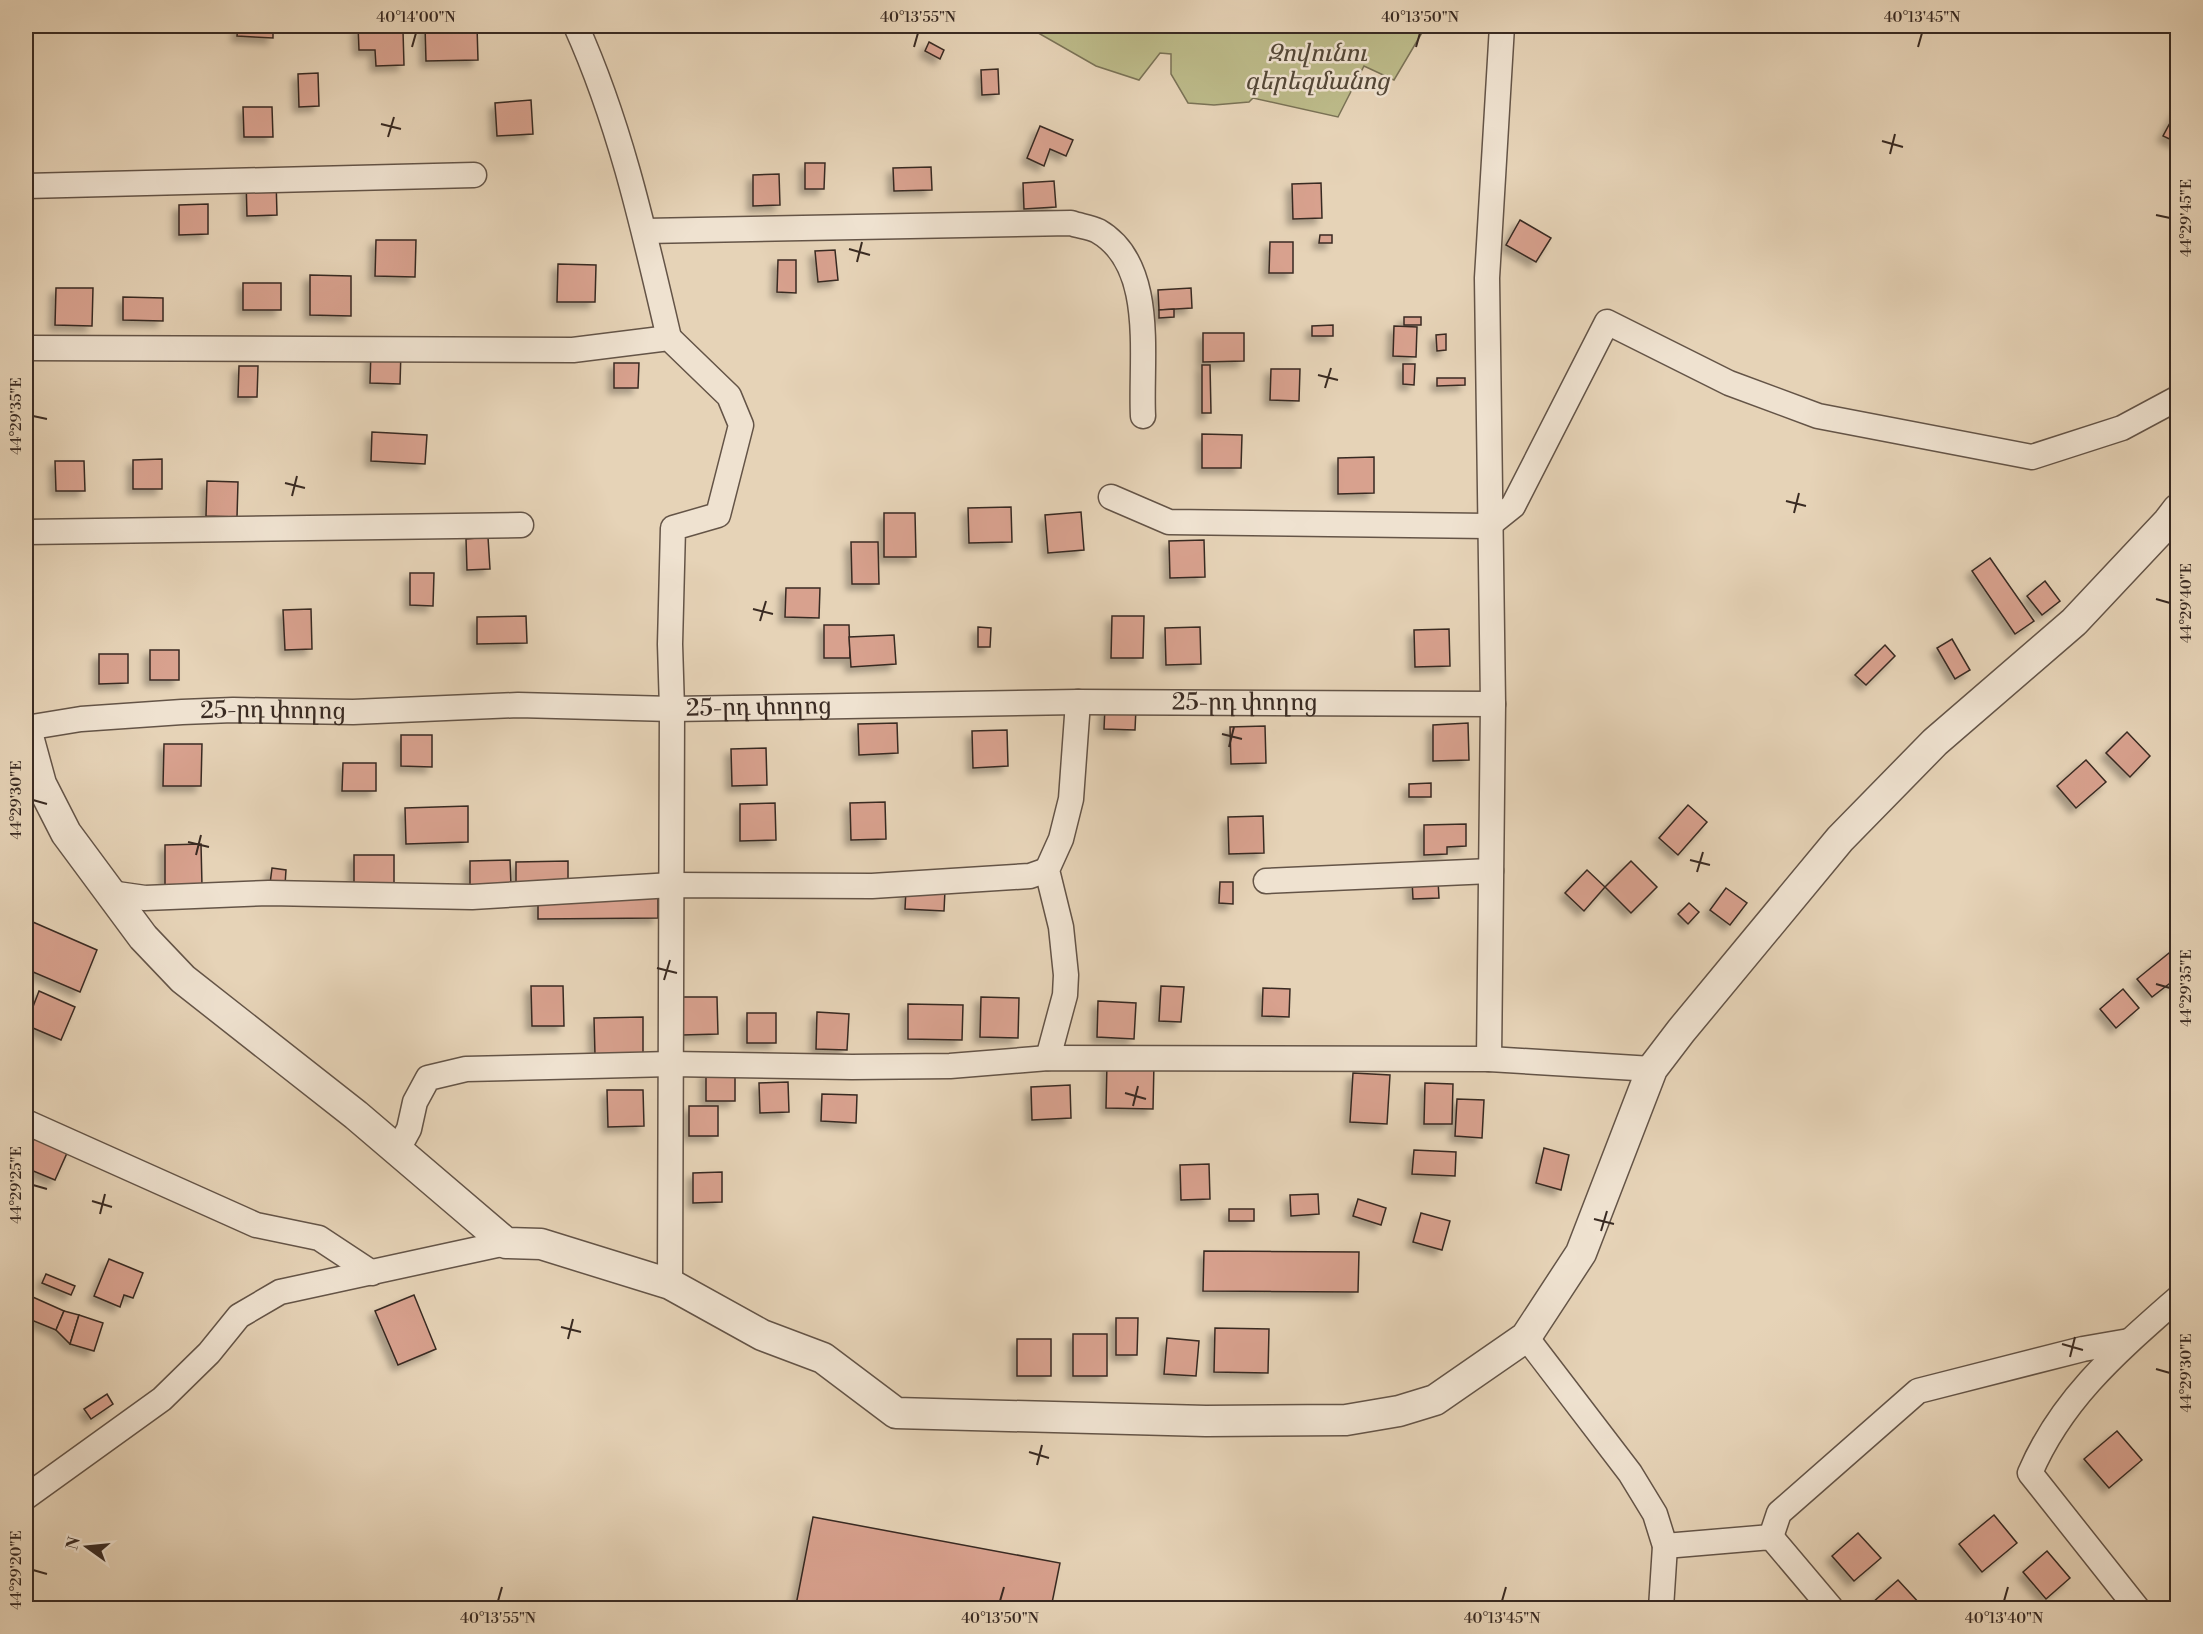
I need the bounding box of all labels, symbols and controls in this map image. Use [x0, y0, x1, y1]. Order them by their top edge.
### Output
text: 40°14'00"N [376, 8, 456, 27]
text: 40°13'55"N [880, 8, 956, 27]
text: 40°13'50"N [1381, 8, 1459, 27]
text: 40°13'45"N [1884, 8, 1960, 27]
park label: Զովունու գերեզմանոց [1245, 39, 1391, 97]
text: 44°29'45"E [2177, 179, 2196, 257]
text: 44°29'35"E [7, 377, 26, 455]
text: 44°29'40"E [2177, 563, 2196, 643]
street label: 25-րդ փողոց [1172, 687, 1318, 718]
street label: 25-րդ փողոց [686, 691, 832, 724]
street label: 25-րդ փողոց [200, 695, 346, 727]
text: 44°29'30"E [7, 760, 26, 840]
text: 44°29'35"E [2177, 949, 2196, 1027]
text: 44°29'25"E [7, 1146, 26, 1224]
text: 44°29'30"E [2177, 1333, 2196, 1413]
north arrow [57, 1517, 117, 1577]
text: 44°29'20"E [7, 1530, 26, 1610]
text: N [62, 1534, 85, 1552]
text: 40°13'55"N [460, 1609, 536, 1628]
text: 40°13'50"N [961, 1609, 1039, 1628]
text: 40°13'45"N [1464, 1609, 1540, 1628]
text: 40°13'40"N [1965, 1609, 2043, 1628]

